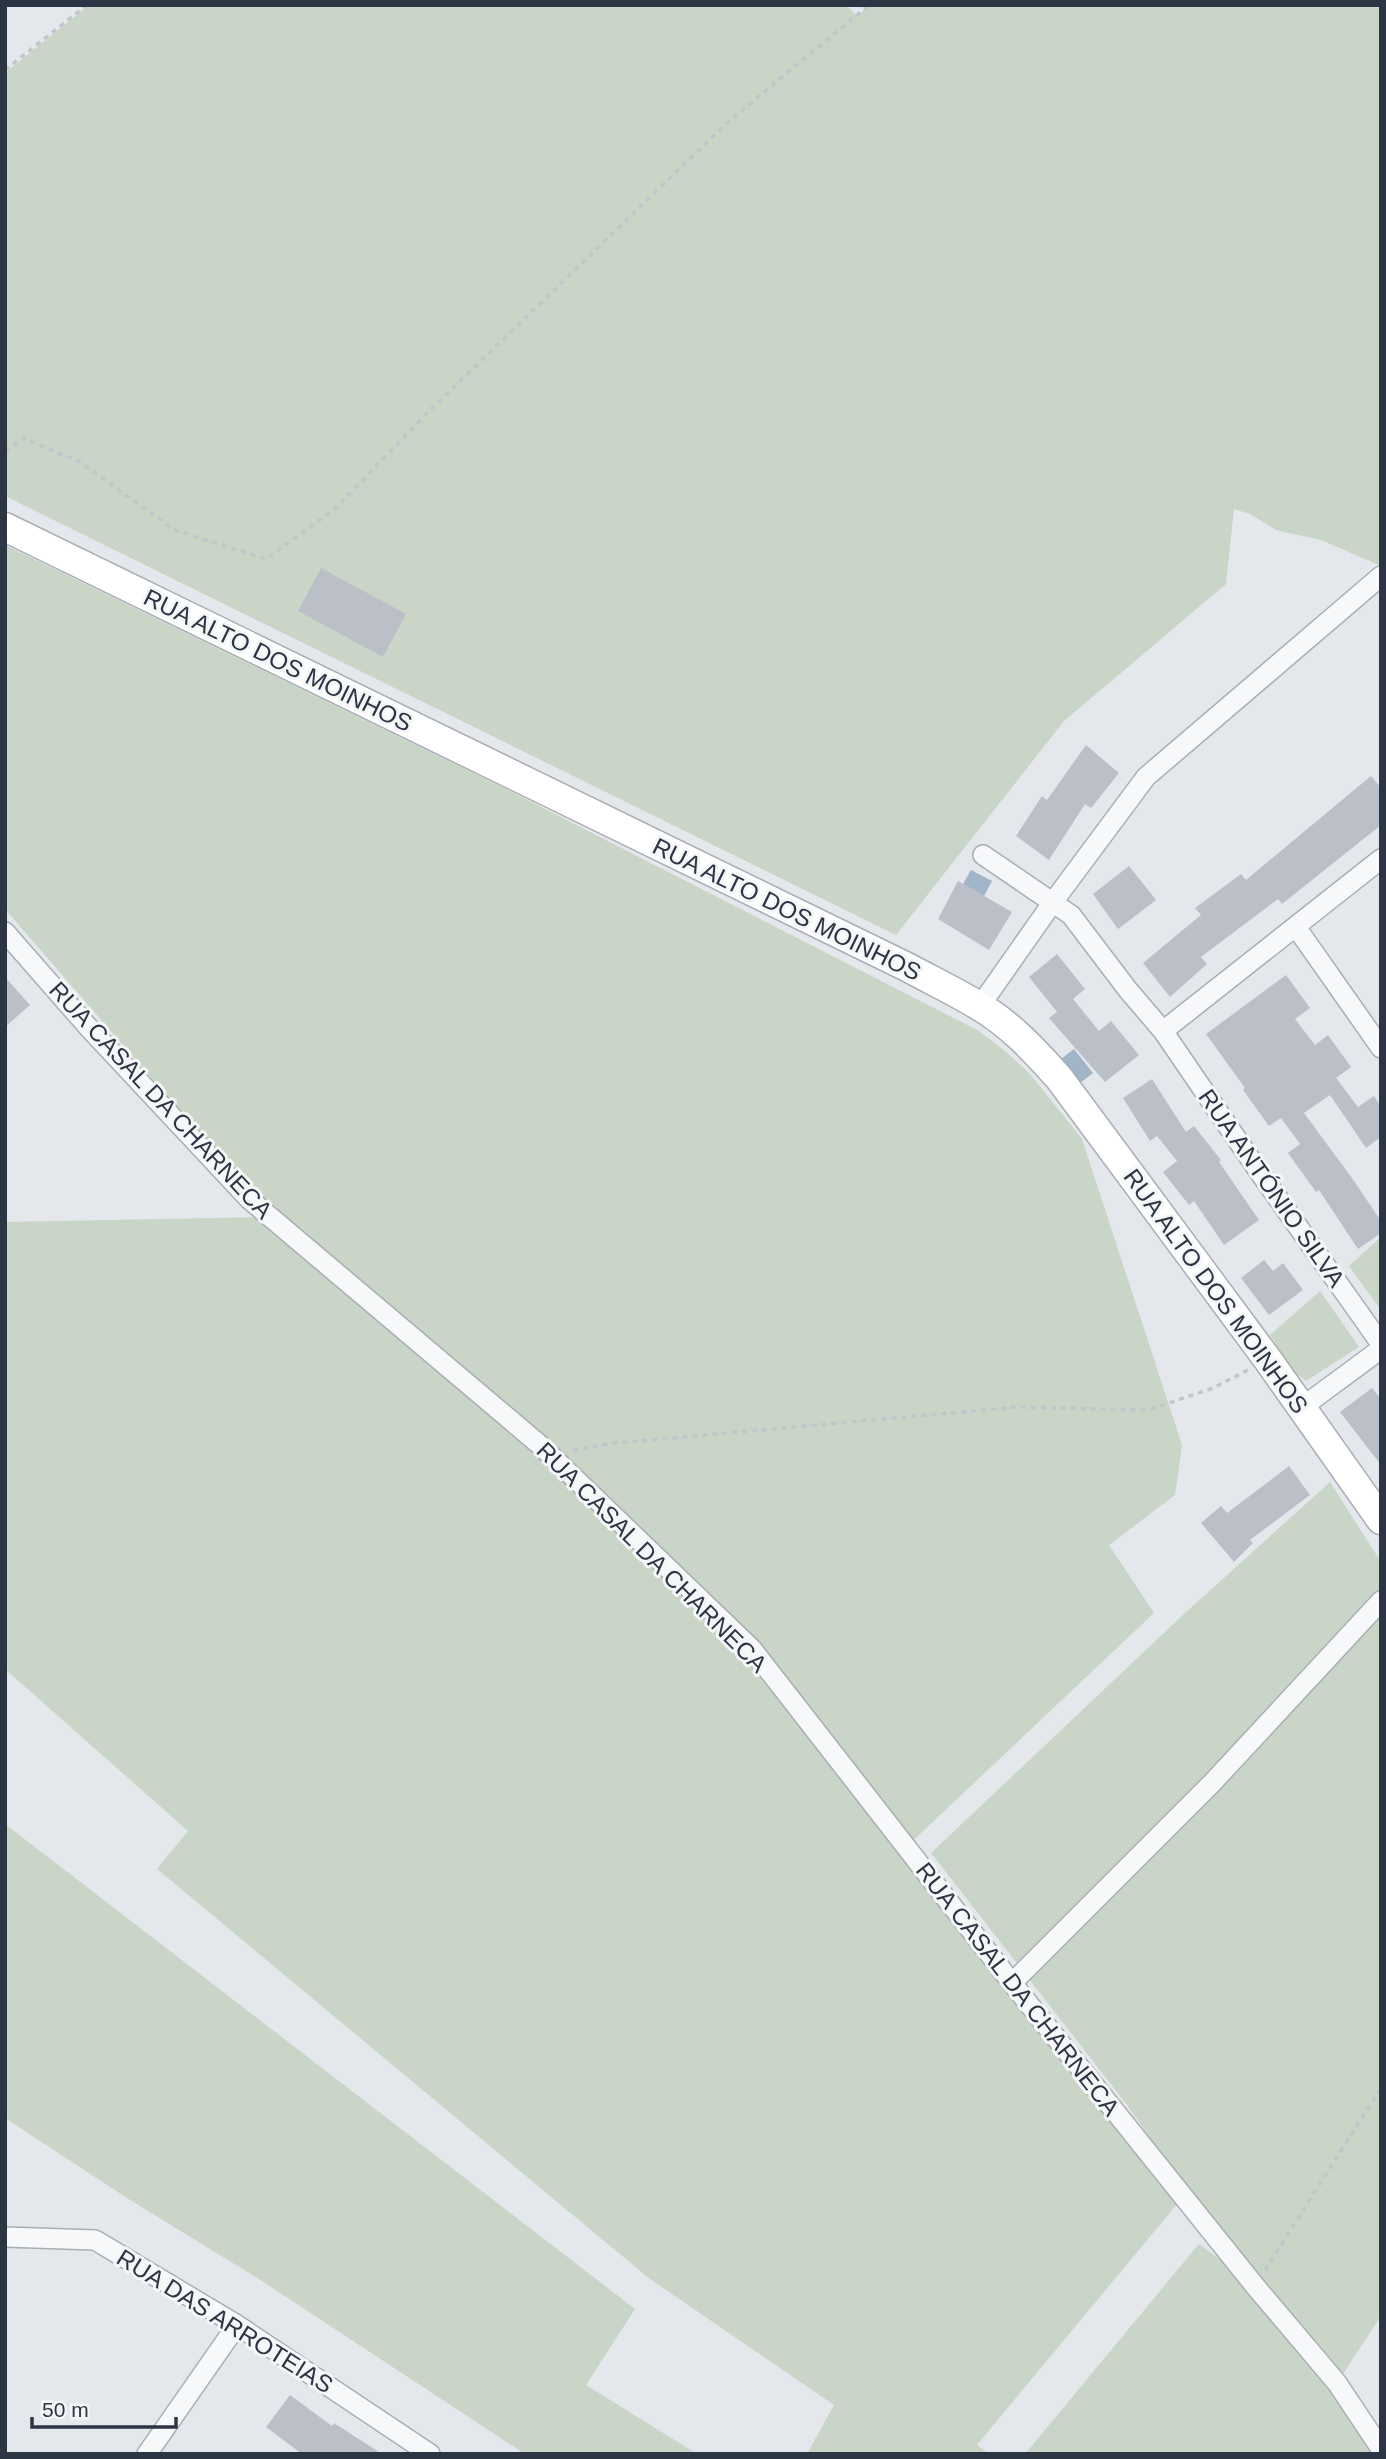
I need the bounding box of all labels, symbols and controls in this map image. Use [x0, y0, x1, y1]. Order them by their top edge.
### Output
street label: RUA ALTO DOS MOINHOS [139, 583, 417, 737]
street label: RUA ALTO DOS MOINHOS [648, 832, 926, 986]
street label: RUA CASAL DA CHARNECA [44, 976, 278, 1224]
street label: RUA ANTÓNIO SILVA [1193, 1084, 1351, 1292]
street label: RUA ALTO DOS MOINHOS [1118, 1164, 1314, 1418]
street label: RUA CASAL DA CHARNECA [531, 1436, 773, 1678]
street label: RUA CASAL DA CHARNECA [911, 1857, 1125, 2121]
street label: RUA DAS ARROTEIAS [112, 2243, 338, 2399]
scale bar [32, 2386, 175, 2430]
text: 50 m [42, 2398, 89, 2421]

